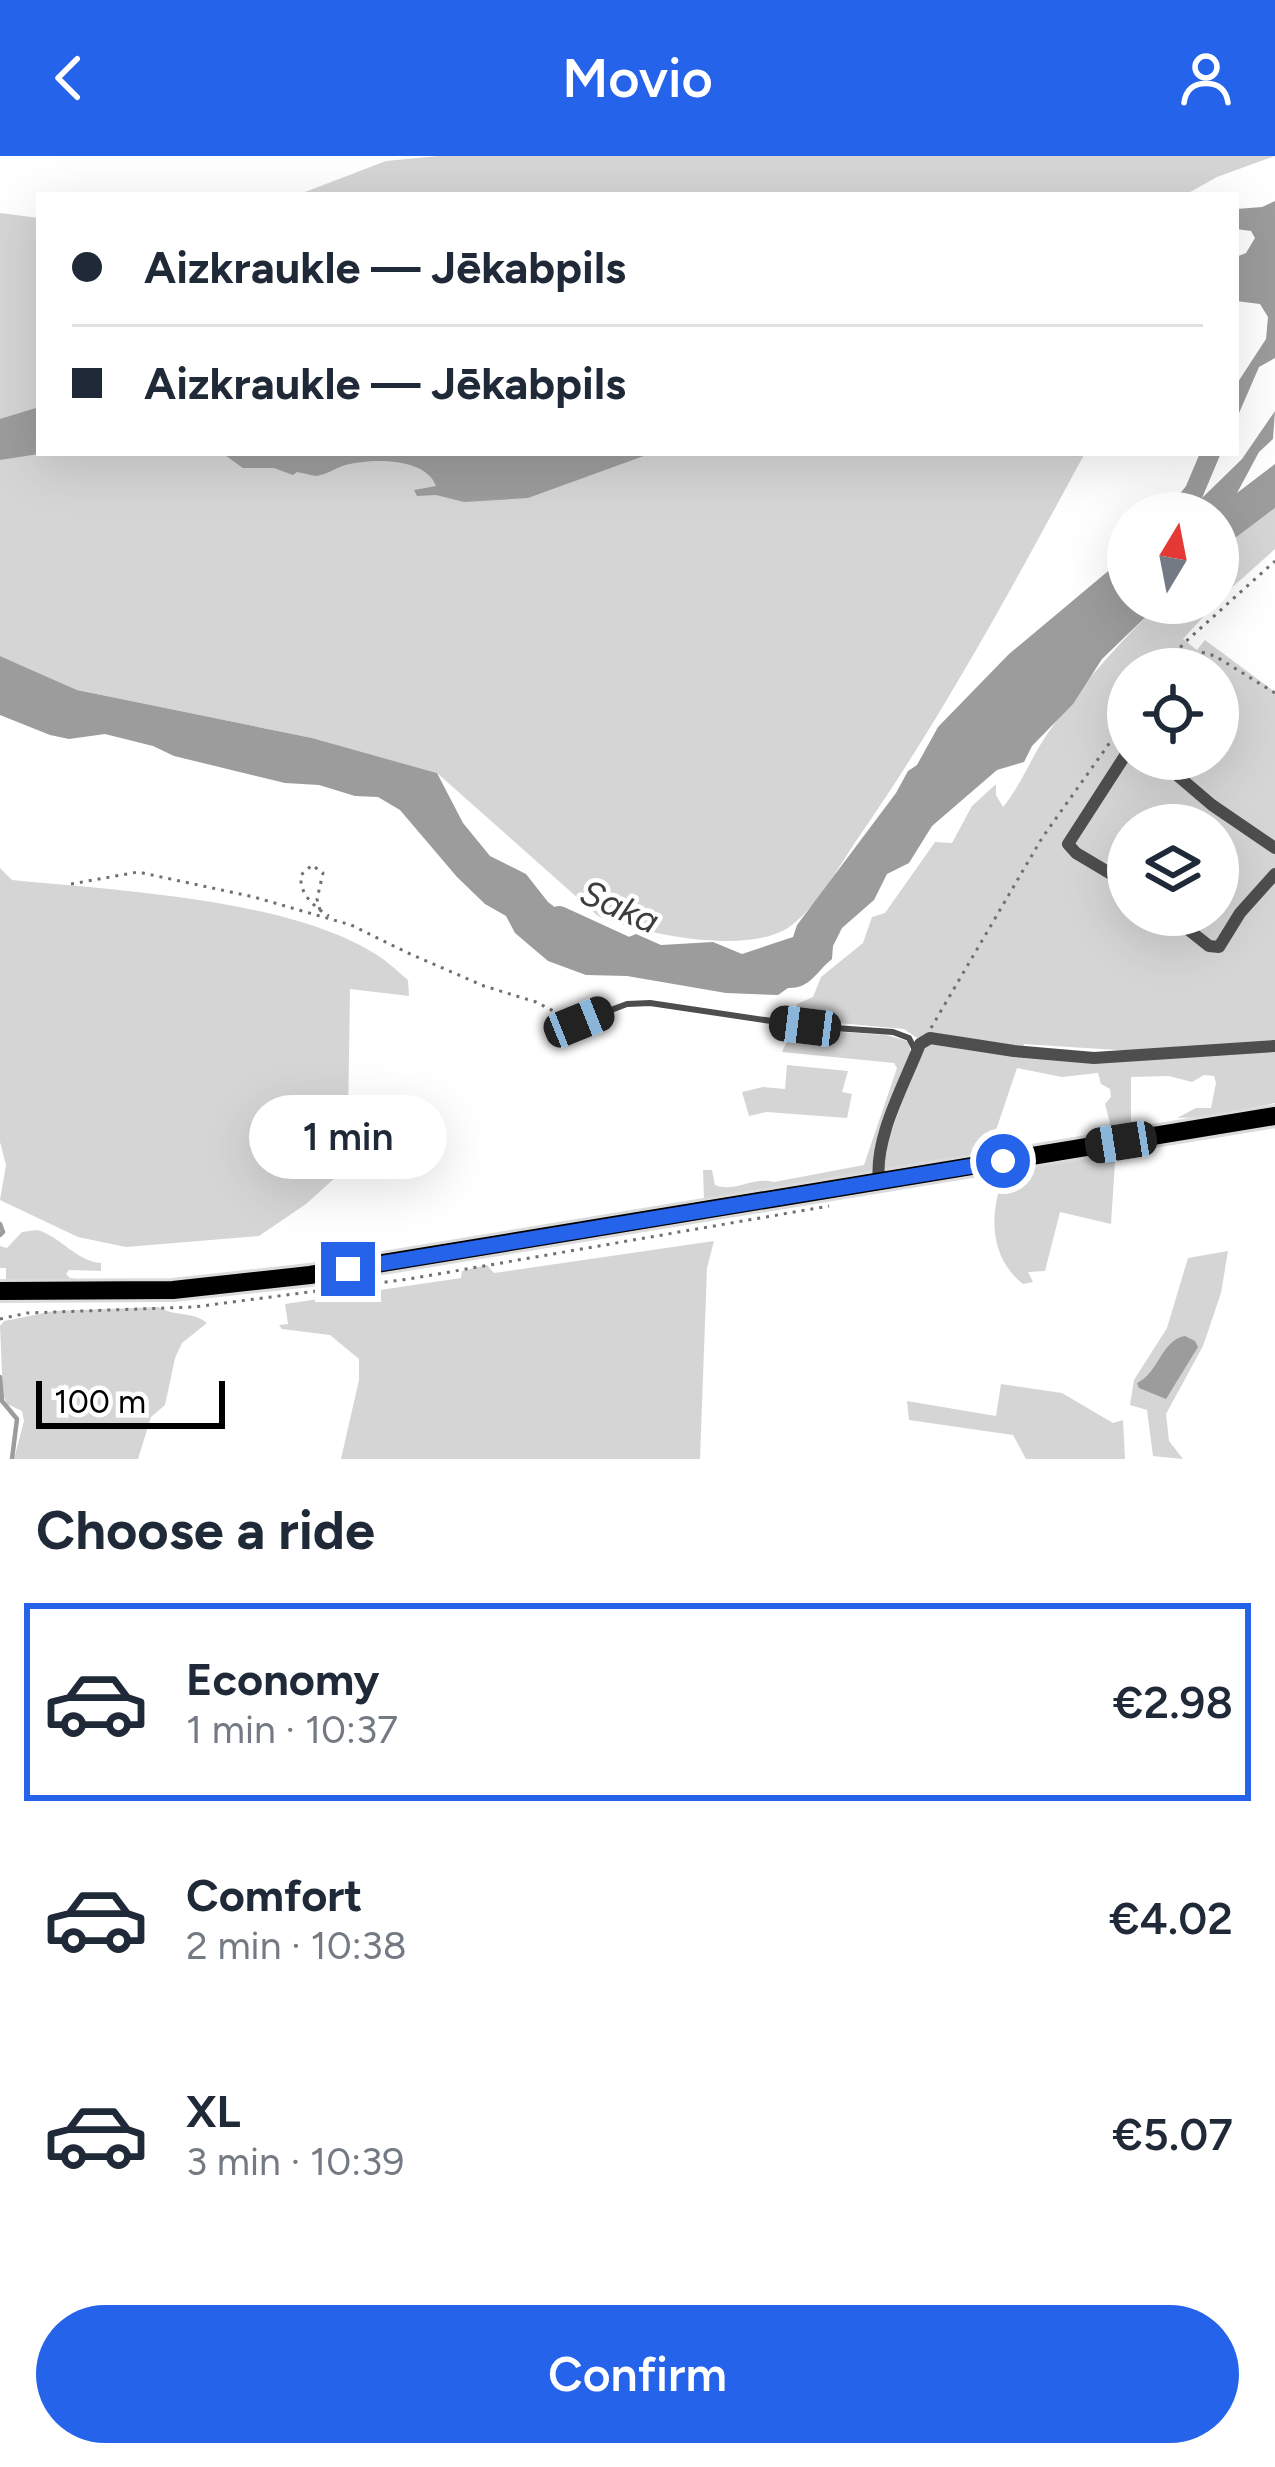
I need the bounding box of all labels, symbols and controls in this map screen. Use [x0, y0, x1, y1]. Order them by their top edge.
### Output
icon: back [36, 45, 102, 111]
icon: person [1173, 45, 1239, 111]
text: Movio [562, 46, 713, 111]
text: Aizkraukle — Jēkabpils [144, 240, 626, 294]
text: Aizkraukle — Jēkabpils [144, 356, 626, 410]
north arrow [1107, 492, 1239, 624]
map controls [1107, 492, 1239, 936]
button: locate [1107, 648, 1239, 780]
button: layers [1107, 804, 1239, 936]
water label: Saka [574, 870, 666, 943]
car [539, 992, 619, 1052]
car [767, 1004, 843, 1048]
callout: 1 min [249, 1095, 447, 1179]
text: 1 min [302, 1113, 394, 1160]
car [1083, 1119, 1159, 1165]
route start [976, 1134, 1030, 1188]
route end [321, 1242, 375, 1296]
scale bar [36, 1375, 225, 1428]
text: 100 m [54, 1382, 146, 1421]
text: Choose a ride [36, 1498, 375, 1563]
icon: car [42, 1648, 150, 1756]
text: Economy [186, 1652, 379, 1706]
text: €2.98 [1113, 1675, 1233, 1729]
text: 1 min · 10:37 [186, 1706, 398, 1753]
icon: car [42, 1864, 150, 1972]
text: Comfort [186, 1868, 362, 1922]
text: €4.02 [1109, 1891, 1233, 1945]
text: 2 min · 10:38 [186, 1922, 407, 1969]
icon: car [42, 2080, 150, 2188]
text: XL [186, 2084, 241, 2138]
text: €5.07 [1112, 2107, 1233, 2161]
text: 3 min · 10:39 [186, 2138, 404, 2185]
button: Confirm [36, 2305, 1239, 2443]

